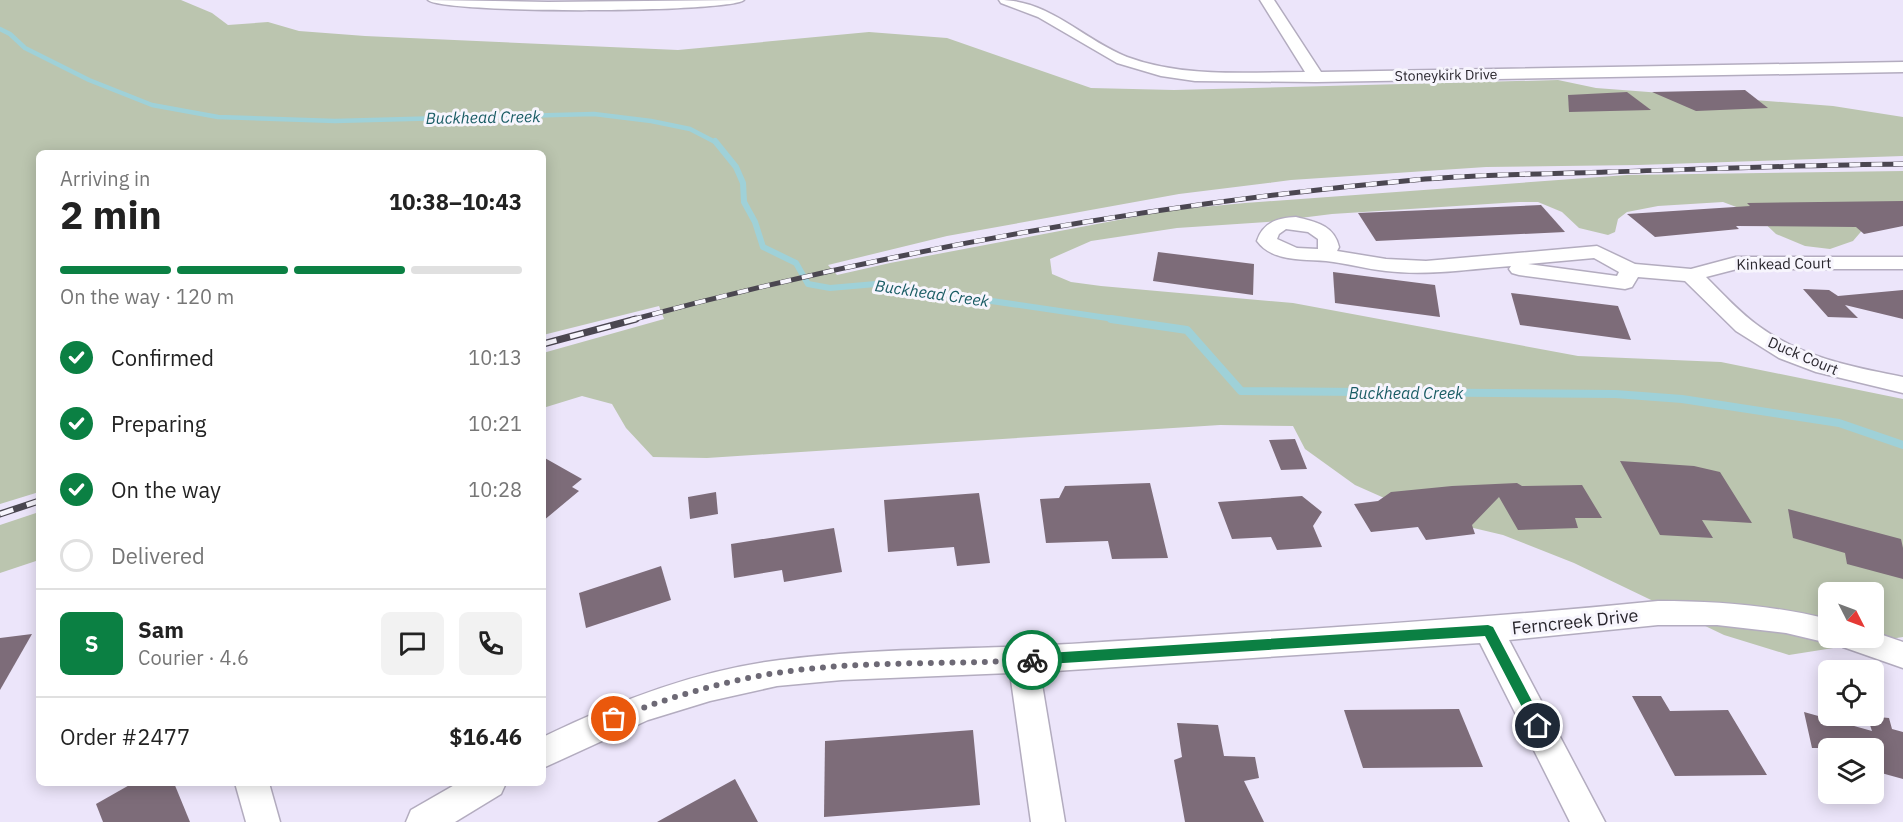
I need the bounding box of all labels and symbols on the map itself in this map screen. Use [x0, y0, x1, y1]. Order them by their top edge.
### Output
street label: Stoneykirk Drive [1395, 65, 1498, 85]
water label: Buckhead Creek [425, 106, 541, 128]
street label: Kinkead Court [1736, 253, 1832, 274]
water label: Buckhead Creek [874, 275, 991, 311]
street label: Duck Court [1765, 332, 1841, 379]
water label: Buckhead Creek [1349, 383, 1464, 403]
north arrow [1818, 582, 1884, 648]
street label: Ferncreek Drive [1511, 603, 1640, 640]
courier [1002, 630, 1062, 690]
pin [588, 693, 639, 744]
pin [1512, 700, 1563, 751]

